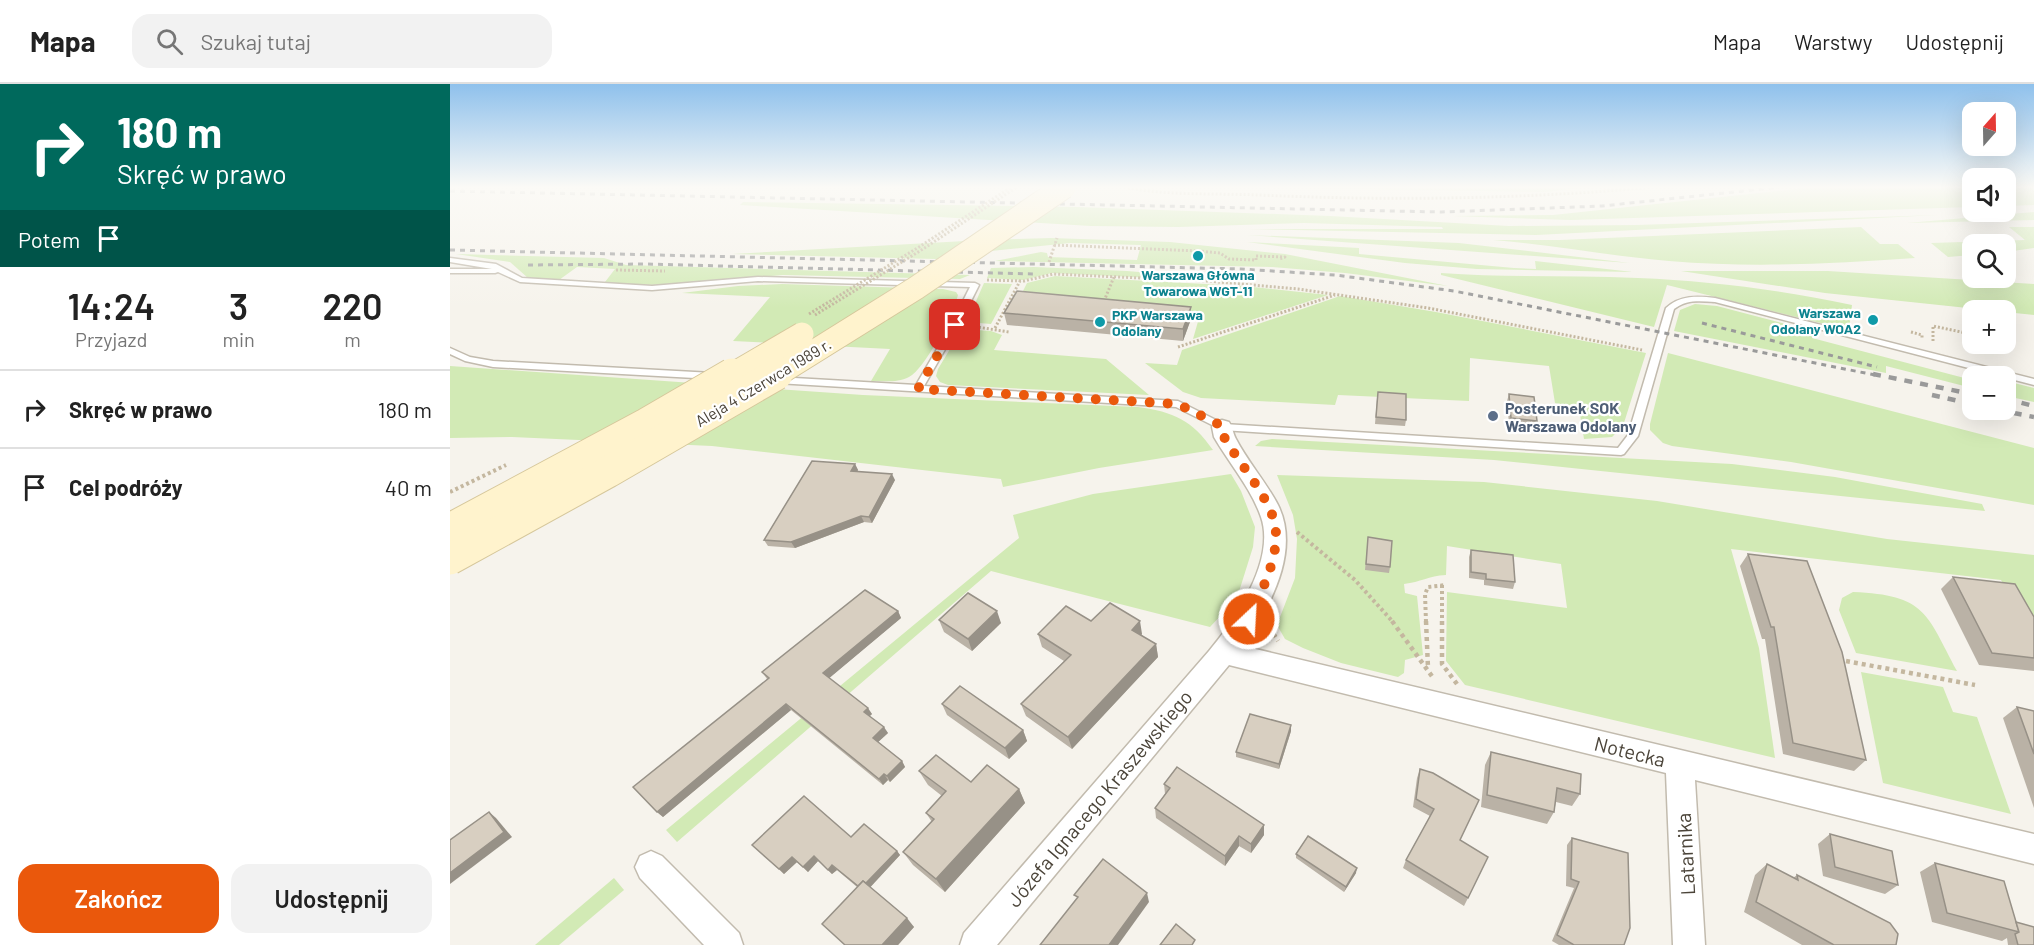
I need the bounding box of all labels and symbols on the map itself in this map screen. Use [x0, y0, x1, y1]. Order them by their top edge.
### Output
north arrow [1962, 102, 2016, 156]
marker: Warszawa Główna Towarowa WGT-11 [1191, 249, 1205, 263]
place label: Warszawa Główna Towarowa WGT-11 [1141, 266, 1255, 299]
pin [929, 299, 980, 350]
place label: Warszawa Odolany WOA2 [1771, 304, 1861, 337]
place label: PKP Warszawa Odolany [1112, 306, 1203, 339]
marker: Warszawa Odolany WOA2 [1866, 313, 1880, 327]
marker: PKP Warszawa Odolany [1093, 315, 1107, 329]
street label: Aleja 4 Czerwca 1989 r. [692, 334, 834, 430]
place label: Posterunek SOK Warszawa Odolany [1505, 398, 1637, 435]
marker: Posterunek SOK Warszawa Odolany [1486, 409, 1500, 423]
position arrow [1217, 587, 1281, 651]
street label: Józefa Ignacego Kraszewskiego [1001, 685, 1197, 911]
street label: Notecka [1592, 731, 1668, 771]
street label: Latarnika [1671, 812, 1699, 896]

